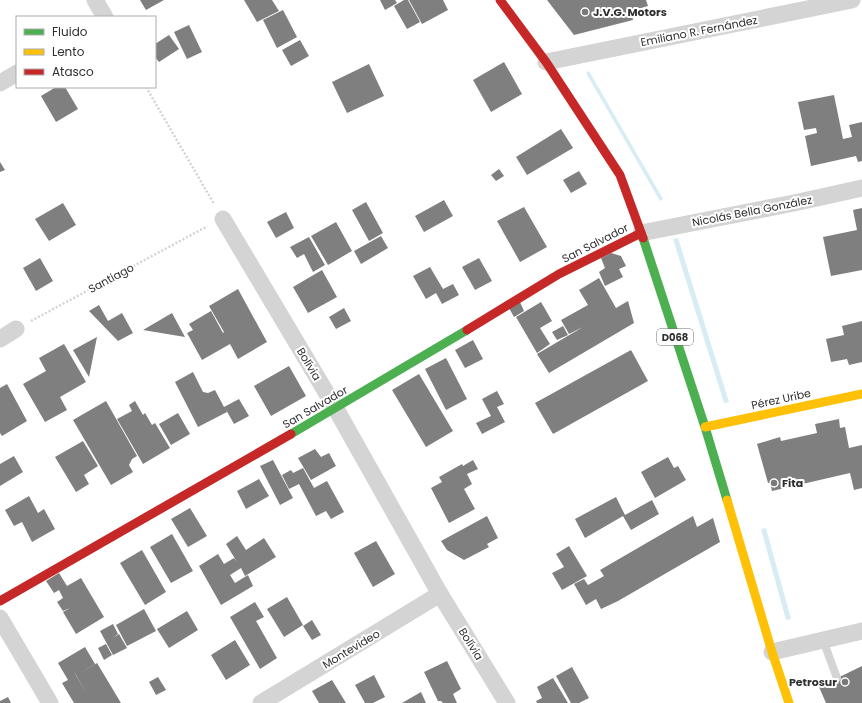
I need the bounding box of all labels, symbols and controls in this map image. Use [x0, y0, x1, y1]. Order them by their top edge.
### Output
place label: J.V.G. Motors [593, 4, 667, 20]
marker: J.V.G. Motors [580, 7, 590, 17]
street label: Emiliano R. Fernández [639, 12, 759, 50]
legend [16, 16, 156, 88]
text: Fluido [52, 23, 88, 40]
text: Lento [52, 43, 85, 60]
text: Atasco [52, 63, 94, 80]
street label: Nicolás Bella González [691, 192, 813, 230]
street label: San Salvador [559, 219, 631, 267]
street label: Santiago [85, 259, 137, 297]
road number: D068 [657, 329, 693, 345]
street label: Bolívia [293, 345, 325, 383]
street label: San Salvador [280, 382, 350, 432]
street label: Pérez Uribe [750, 385, 812, 413]
place label: Fita [782, 475, 803, 491]
marker: Fita [769, 478, 779, 488]
street label: Bolívia [455, 625, 487, 663]
street label: Montevideo [319, 626, 383, 672]
place label: Petrosur [789, 674, 837, 690]
marker: Petrosur [840, 677, 850, 687]

